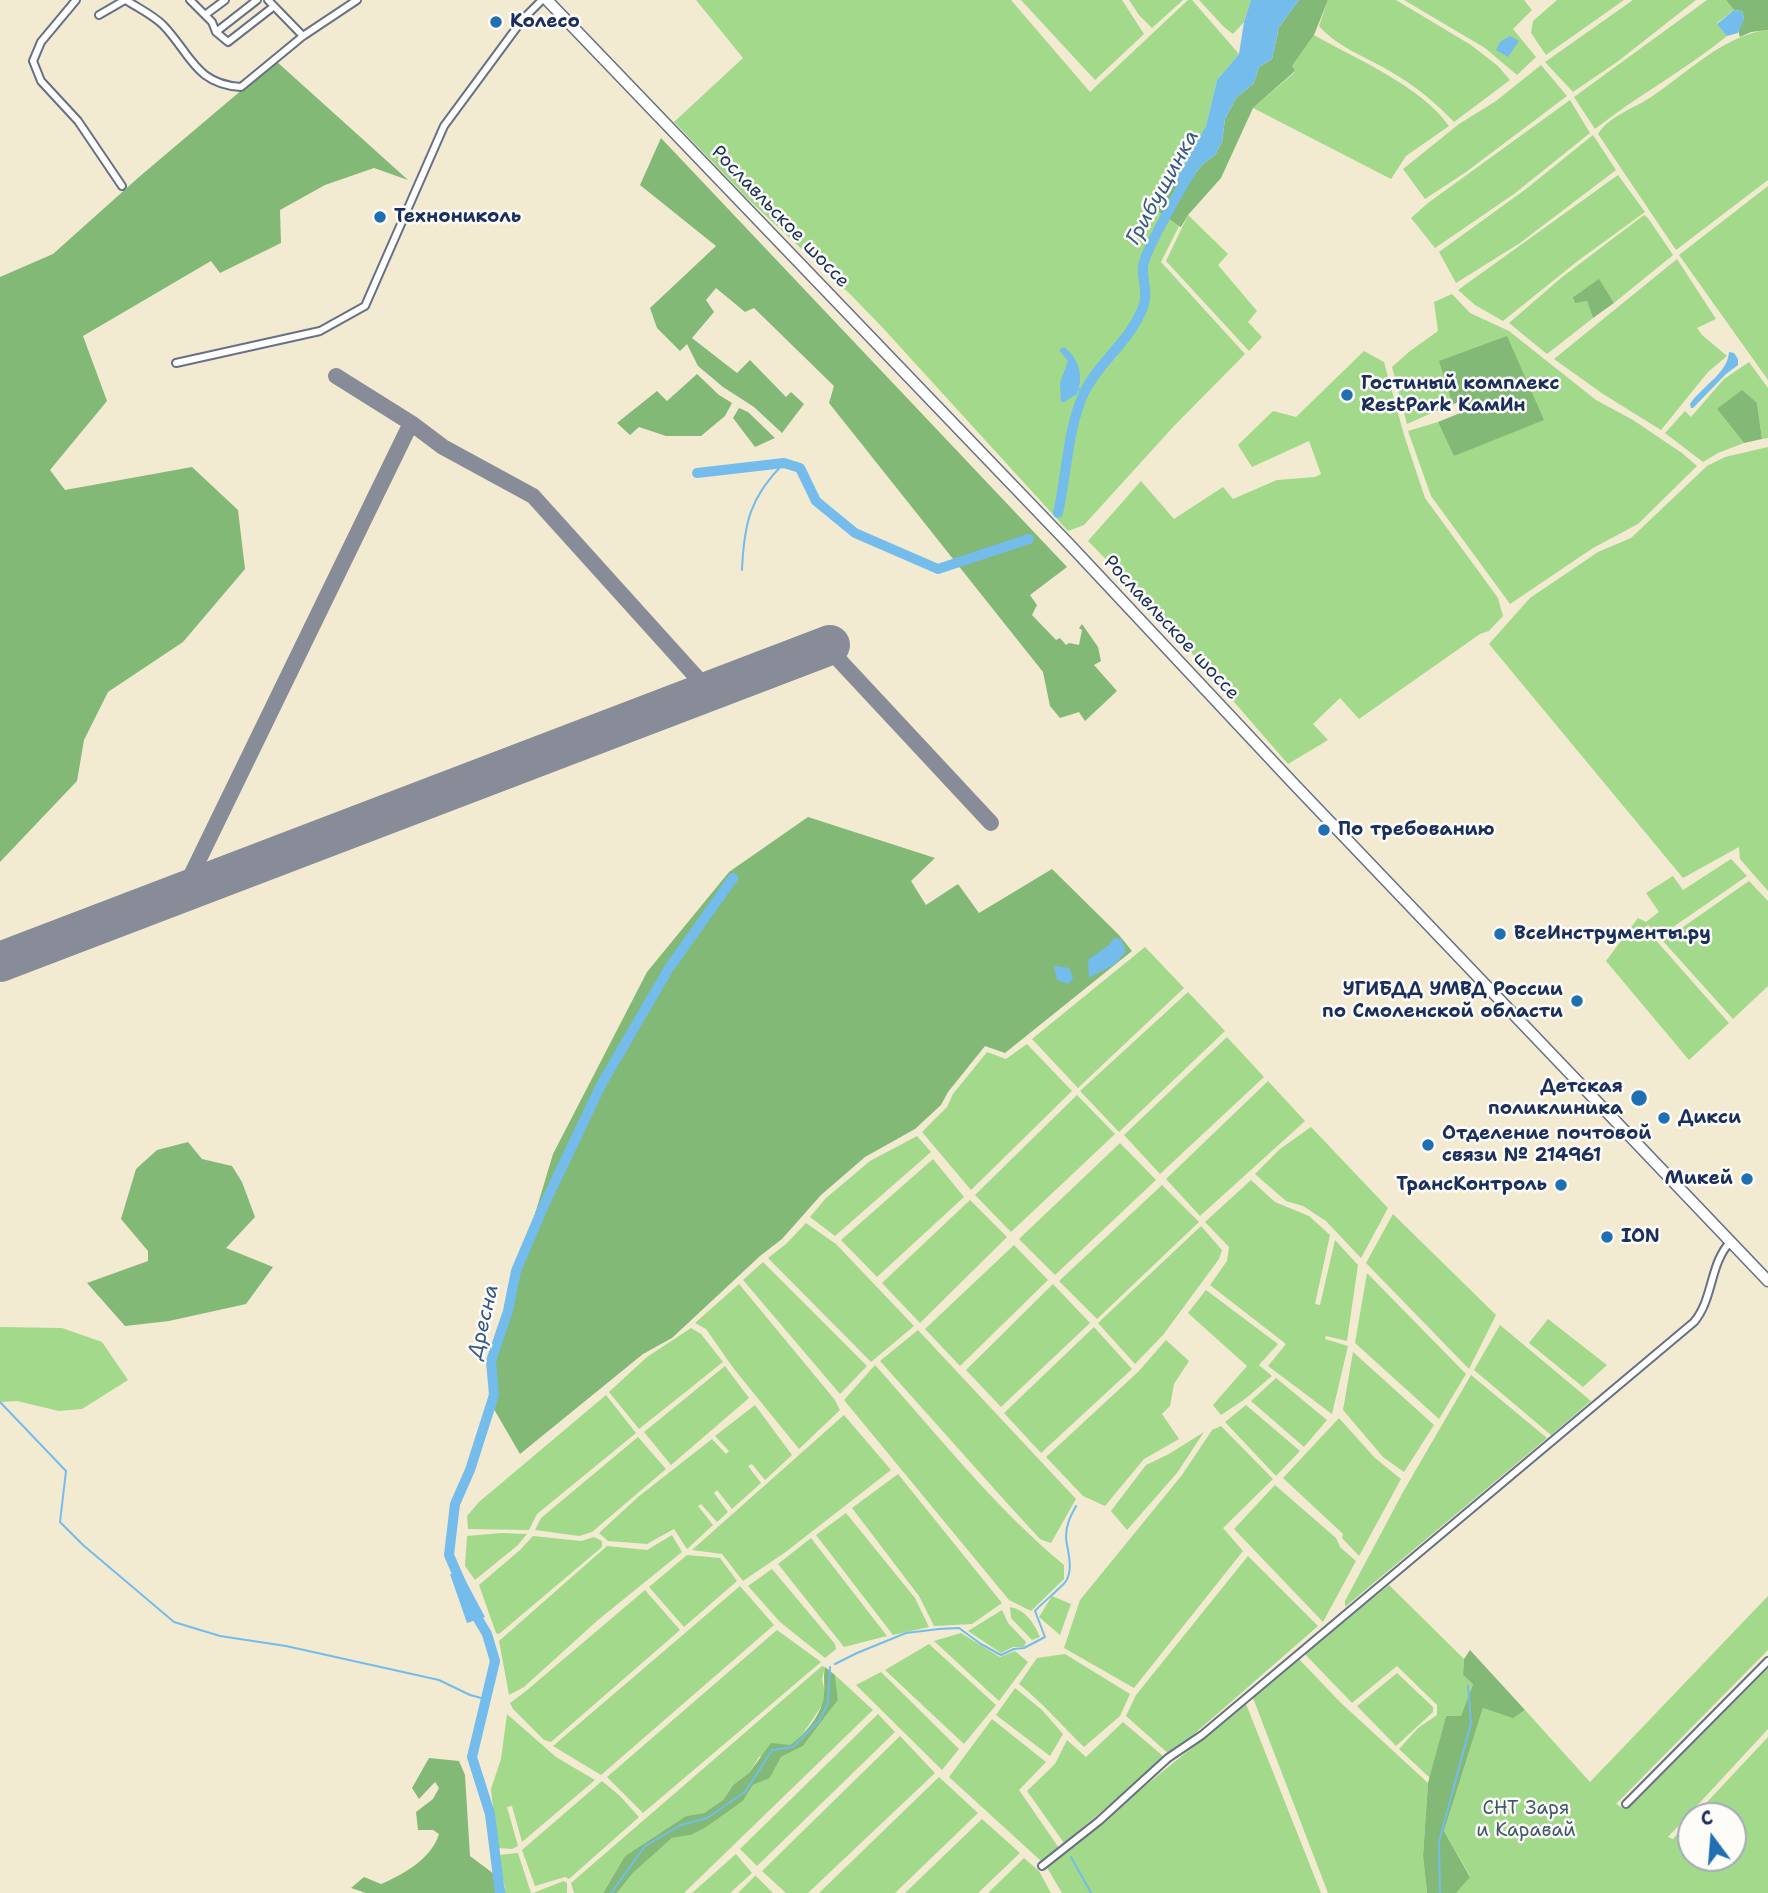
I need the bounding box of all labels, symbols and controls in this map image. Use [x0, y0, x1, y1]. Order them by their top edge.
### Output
place label: Колесо [510, 11, 580, 33]
marker: Колесо [488, 14, 504, 30]
water label: Грибущинка [1121, 126, 1205, 250]
street label: Рославльское шоссе [706, 141, 854, 293]
place label: Технониколь [394, 206, 521, 228]
marker: Технониколь [372, 209, 388, 225]
place label: Гостиный комплекс RestPark КамИн [1361, 373, 1559, 417]
marker: Гостиный комплекс RestPark КамИн [1339, 387, 1355, 403]
street label: Рославльское шоссе [1098, 551, 1244, 705]
place label: По требованию [1338, 819, 1495, 841]
marker: По требованию [1316, 822, 1332, 838]
place label: ВсеИнструменты.ру [1514, 923, 1711, 945]
marker: ВсеИнструменты.ру [1492, 926, 1508, 942]
place label: УГИБДД УМВД России по Смоленской области [1322, 979, 1563, 1023]
marker: УГИБДД УМВД России по Смоленской области [1569, 993, 1585, 1009]
place label: Детская поликлиника [1488, 1076, 1623, 1120]
marker: Детская поликлиника [1629, 1088, 1649, 1108]
place label: Дикси [1678, 1107, 1741, 1129]
marker: Дикси [1656, 1110, 1672, 1126]
place label: Отделение почтовой связи № 214961 [1442, 1123, 1651, 1167]
marker: Отделение почтовой связи № 214961 [1420, 1137, 1436, 1153]
place label: Микей [1664, 1168, 1733, 1190]
marker: Микей [1739, 1171, 1755, 1187]
place label: ТрансКонтроль [1396, 1174, 1547, 1196]
marker: ТрансКонтроль [1553, 1177, 1569, 1193]
place label: ION [1621, 1226, 1660, 1248]
marker: ION [1599, 1229, 1615, 1245]
water label: Дресна [463, 1282, 505, 1362]
park label: СНТ Заря и Каравай [1476, 1798, 1576, 1842]
north arrow [1677, 1802, 1747, 1872]
text: С [1698, 1805, 1716, 1832]

